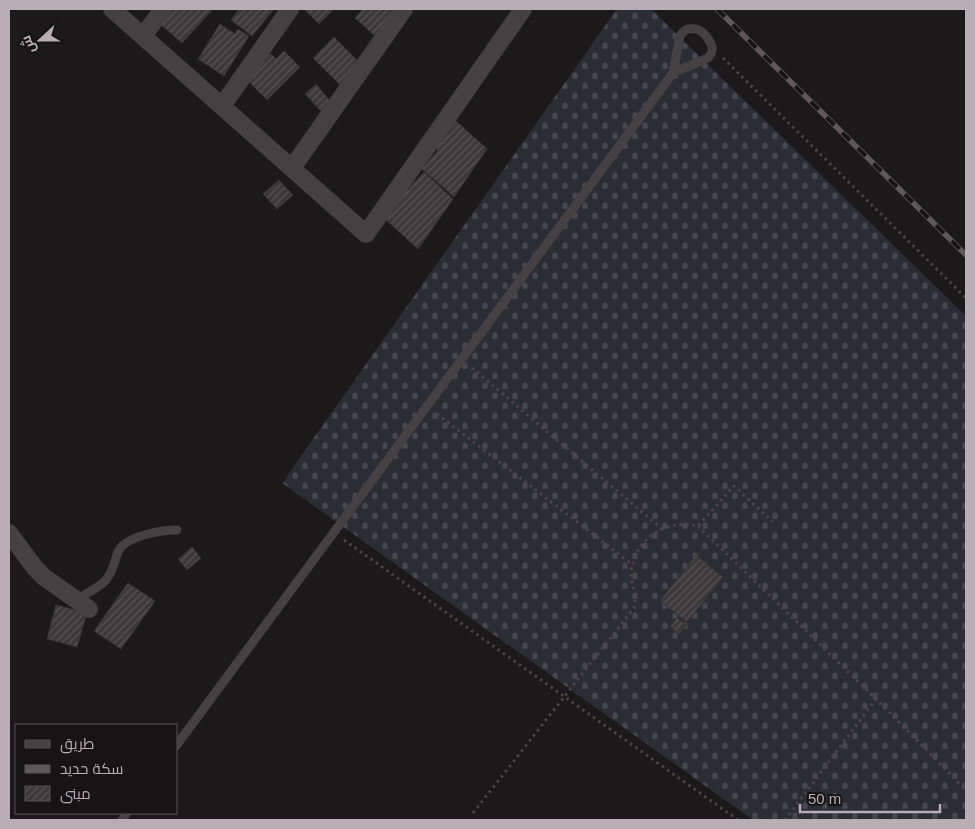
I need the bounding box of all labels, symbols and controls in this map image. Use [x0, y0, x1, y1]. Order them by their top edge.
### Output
north arrow [15, 15, 65, 65]
text: ش [17, 33, 39, 56]
legend [15, 724, 178, 814]
text: طريق [60, 735, 94, 754]
text: سكة حديد [60, 760, 124, 777]
scale bar [800, 782, 940, 814]
text: مبنى [60, 785, 91, 804]
text: 50 m [808, 790, 841, 807]

